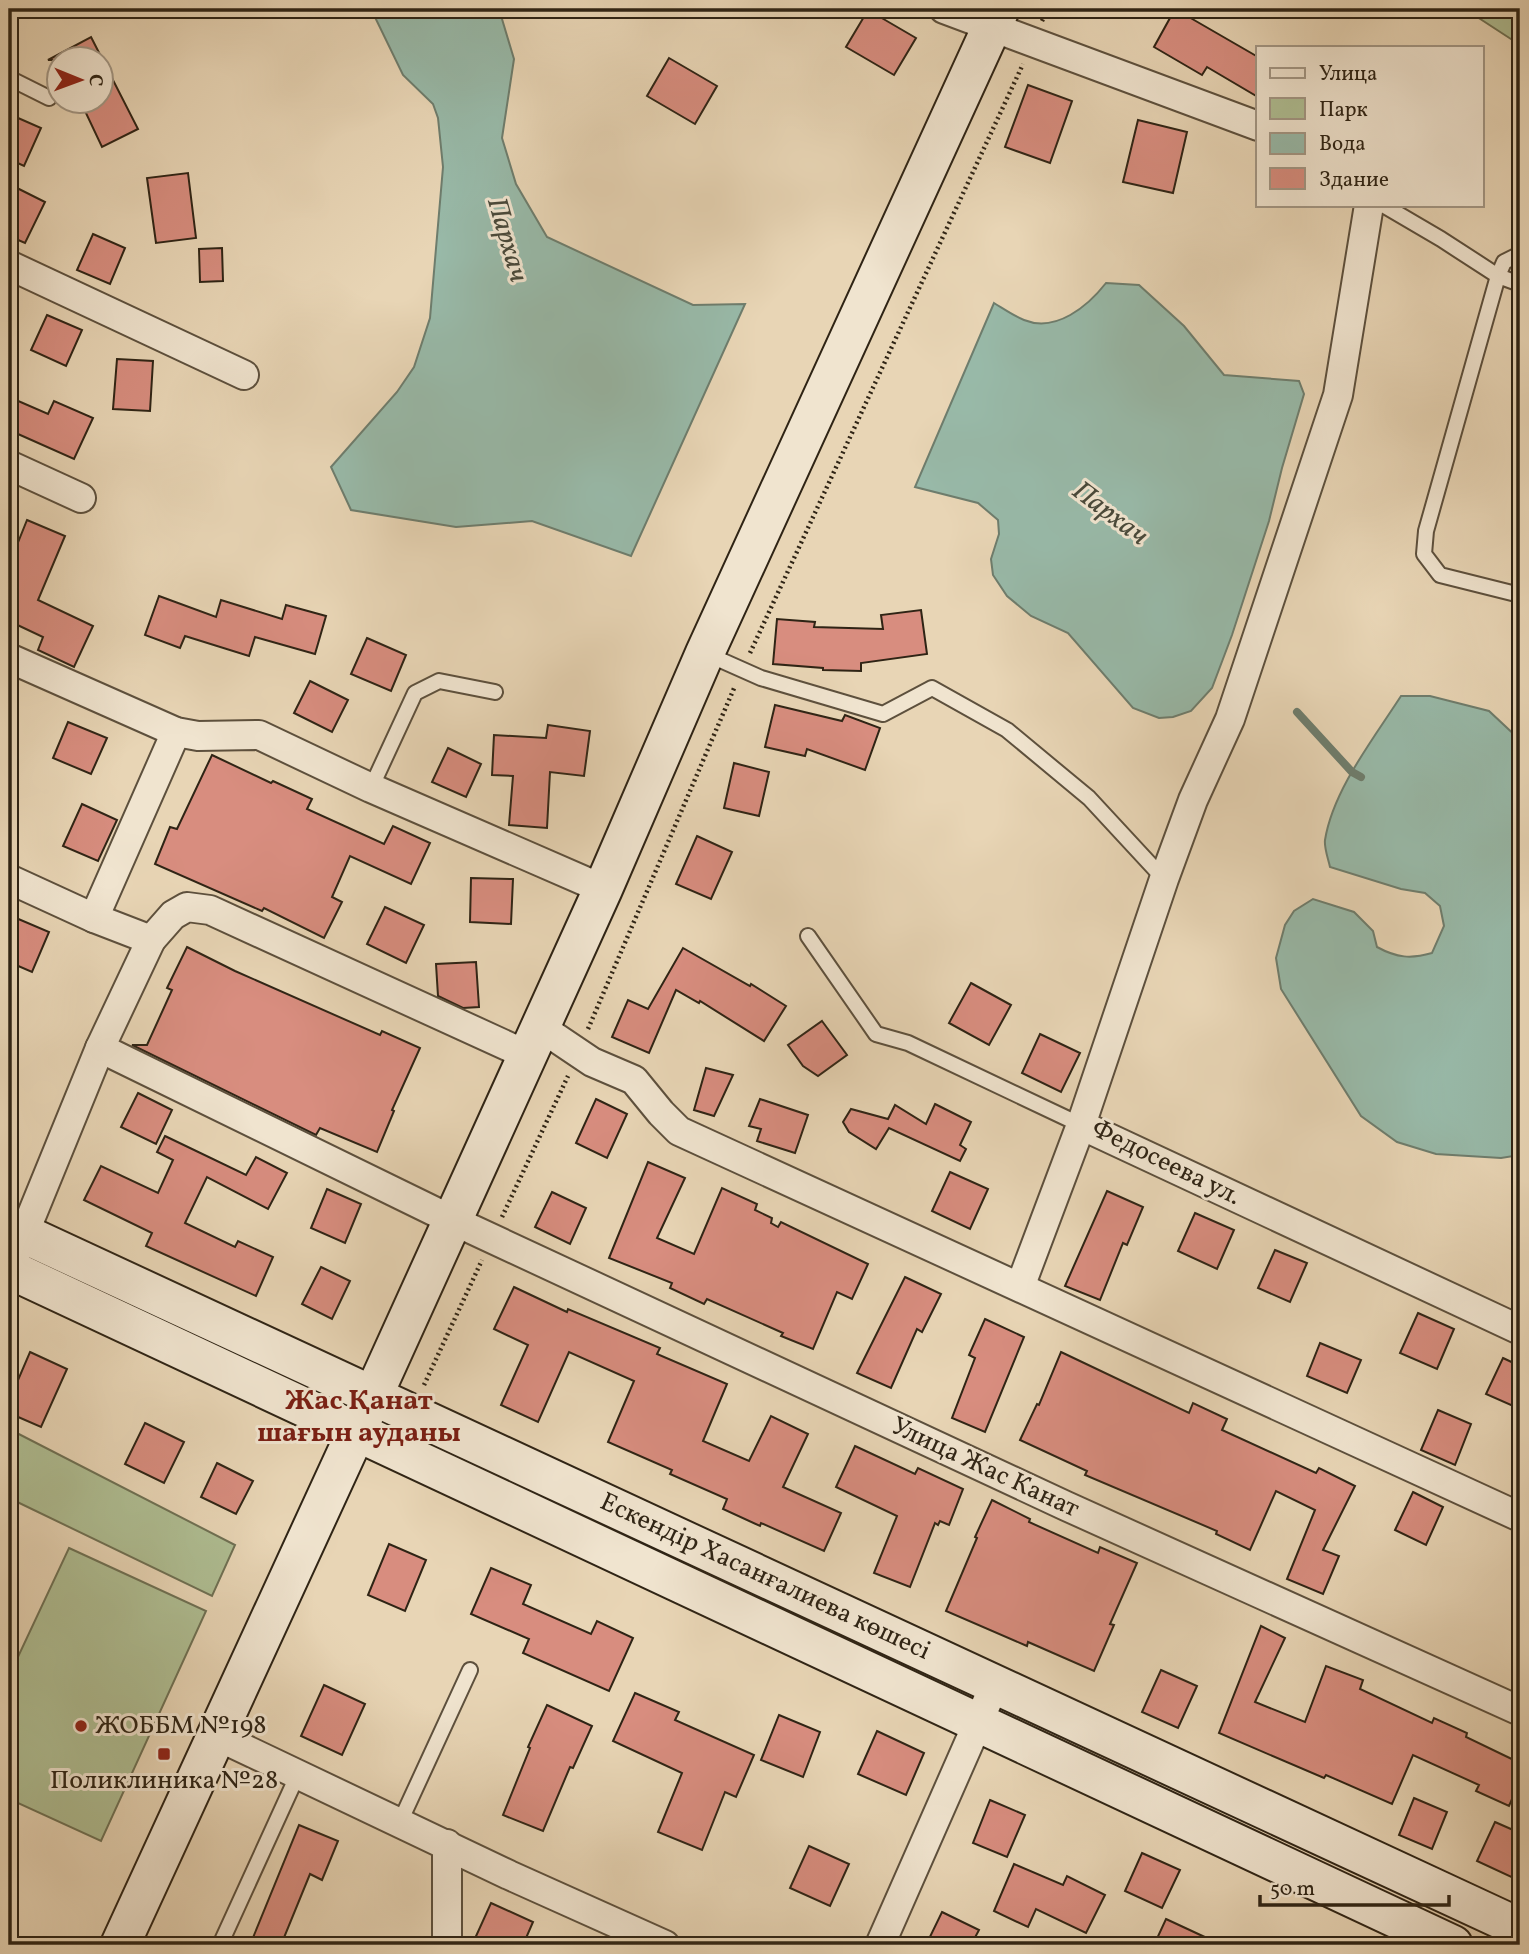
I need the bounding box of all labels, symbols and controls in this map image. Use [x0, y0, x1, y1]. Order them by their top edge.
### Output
north arrow [46, 46, 116, 116]
legend [1256, 46, 1484, 206]
text: Улица [1319, 60, 1377, 89]
text: С [82, 74, 108, 87]
text: Парк [1319, 96, 1368, 125]
text: Вода [1319, 130, 1366, 159]
text: Здание [1319, 166, 1389, 195]
water label: Пархач [476, 193, 538, 287]
water label: Пархач [1064, 472, 1156, 556]
street label: Федосеева ул. [1085, 1111, 1247, 1215]
district label: Жас Қанат шағын ауданы [257, 1382, 461, 1453]
street label: Улица Жас Канат [885, 1409, 1085, 1527]
street label: Ескендір Хасанғалиева көшесі [594, 1484, 936, 1670]
place label: ЖОББМ №198 [95, 1708, 267, 1744]
marker: ЖОББМ №198 [73, 1718, 89, 1734]
marker: Поликлиника №28 [156, 1746, 172, 1762]
place label: Поликлиника №28 [50, 1763, 278, 1799]
scale bar [1260, 1863, 1448, 1907]
text: 50 m [1270, 1875, 1315, 1904]

